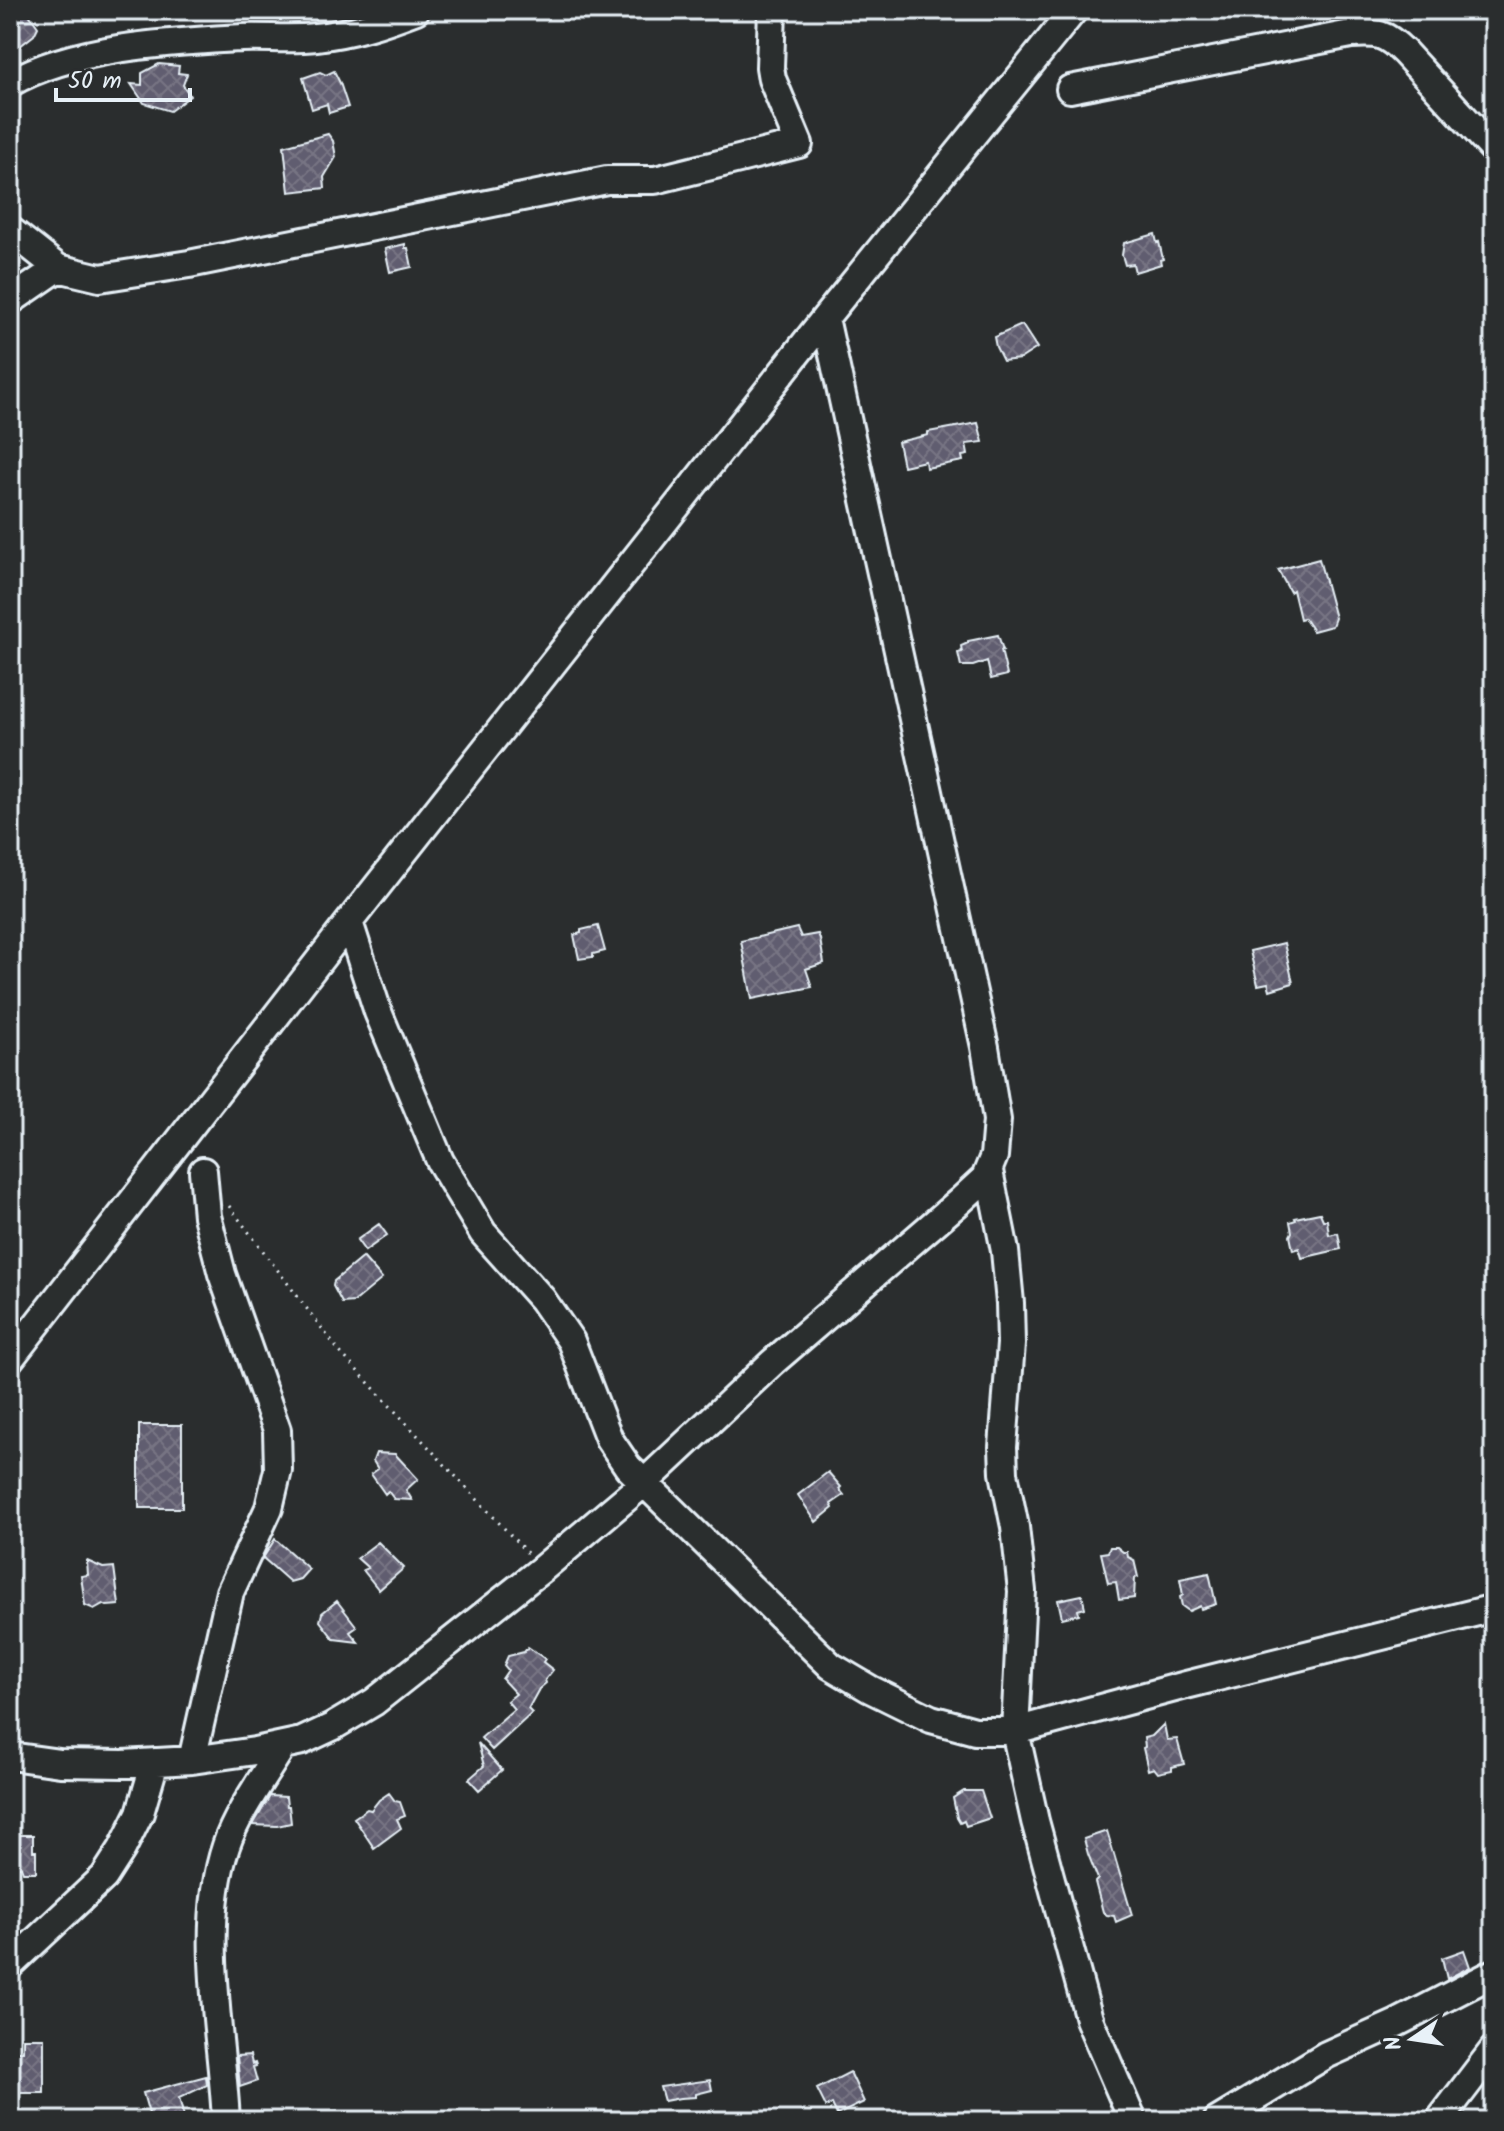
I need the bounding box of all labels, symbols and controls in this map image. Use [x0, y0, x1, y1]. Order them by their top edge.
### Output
scale bar [56, 52, 190, 102]
text: 50 m [68, 62, 122, 101]
north arrow [1372, 1999, 1452, 2079]
text: N [1376, 2032, 1414, 2054]

